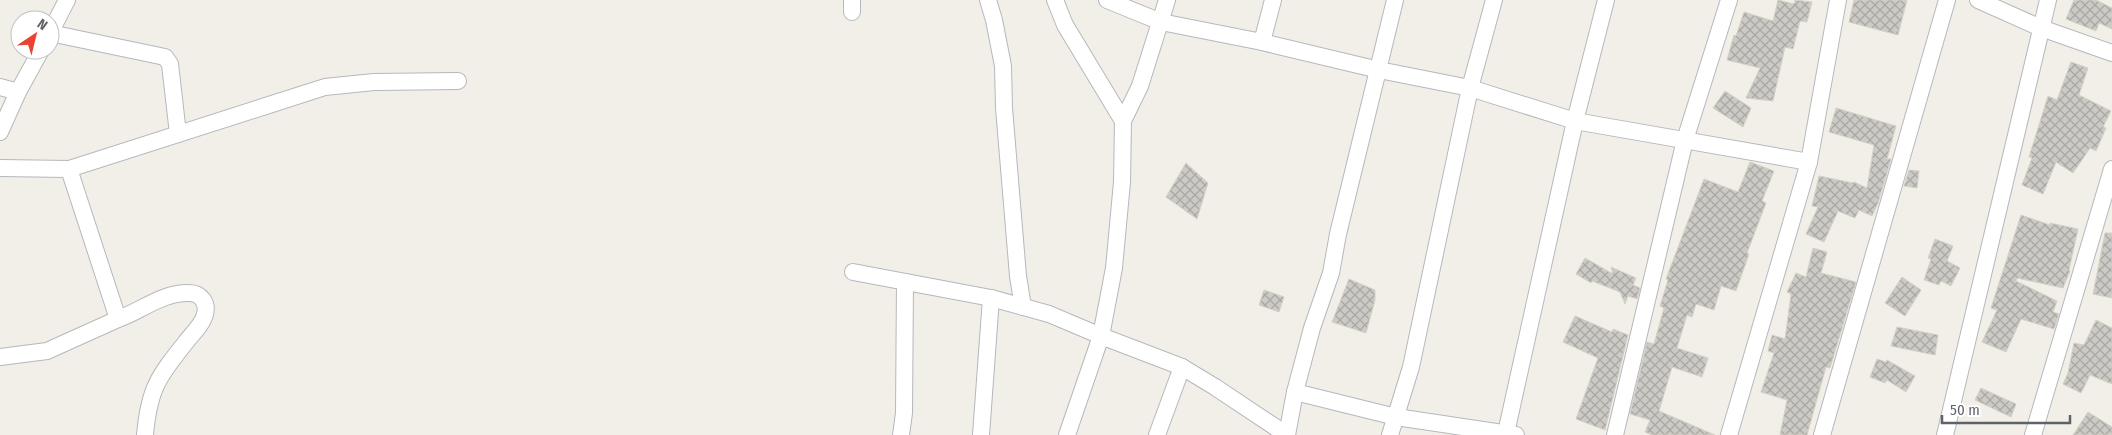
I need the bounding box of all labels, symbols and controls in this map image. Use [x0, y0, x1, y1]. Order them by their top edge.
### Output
north arrow [10, 10, 60, 60]
text: N [34, 15, 50, 34]
scale bar [1942, 392, 2070, 424]
text: 50 m [1950, 401, 1980, 419]

